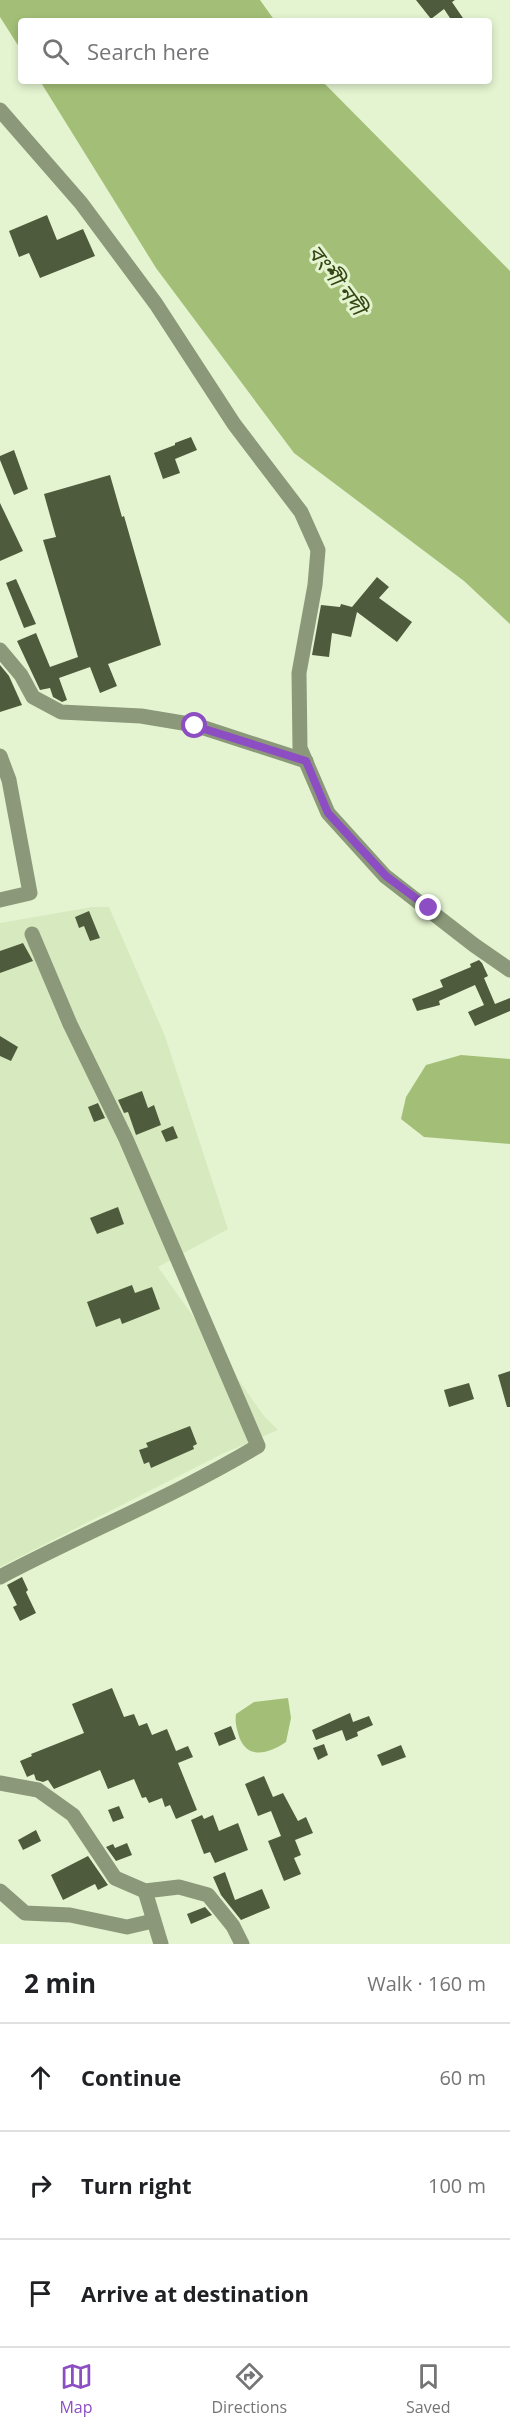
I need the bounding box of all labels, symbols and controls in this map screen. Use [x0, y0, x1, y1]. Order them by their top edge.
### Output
search box [18, 18, 492, 84]
icon: search [39, 35, 72, 68]
text: Search here [87, 36, 210, 66]
water label: বংশী নদী [302, 238, 377, 324]
route start [181, 712, 207, 738]
route end [415, 894, 441, 920]
text: 2 min [24, 1965, 96, 2001]
text: Walk · 160 m [367, 1970, 486, 1997]
icon: ahead [24, 2061, 57, 2094]
text: Continue [81, 2062, 181, 2092]
text: 60 m [439, 2064, 486, 2091]
icon: right [24, 2169, 57, 2202]
text: Turn right [81, 2170, 192, 2200]
text: 100 m [428, 2172, 486, 2199]
icon: arrive [24, 2277, 57, 2310]
text: Arrive at destination [81, 2278, 309, 2308]
tab: Map [59, 2360, 93, 2418]
tab: Directions [211, 2360, 287, 2418]
tab: Saved [406, 2360, 451, 2418]

